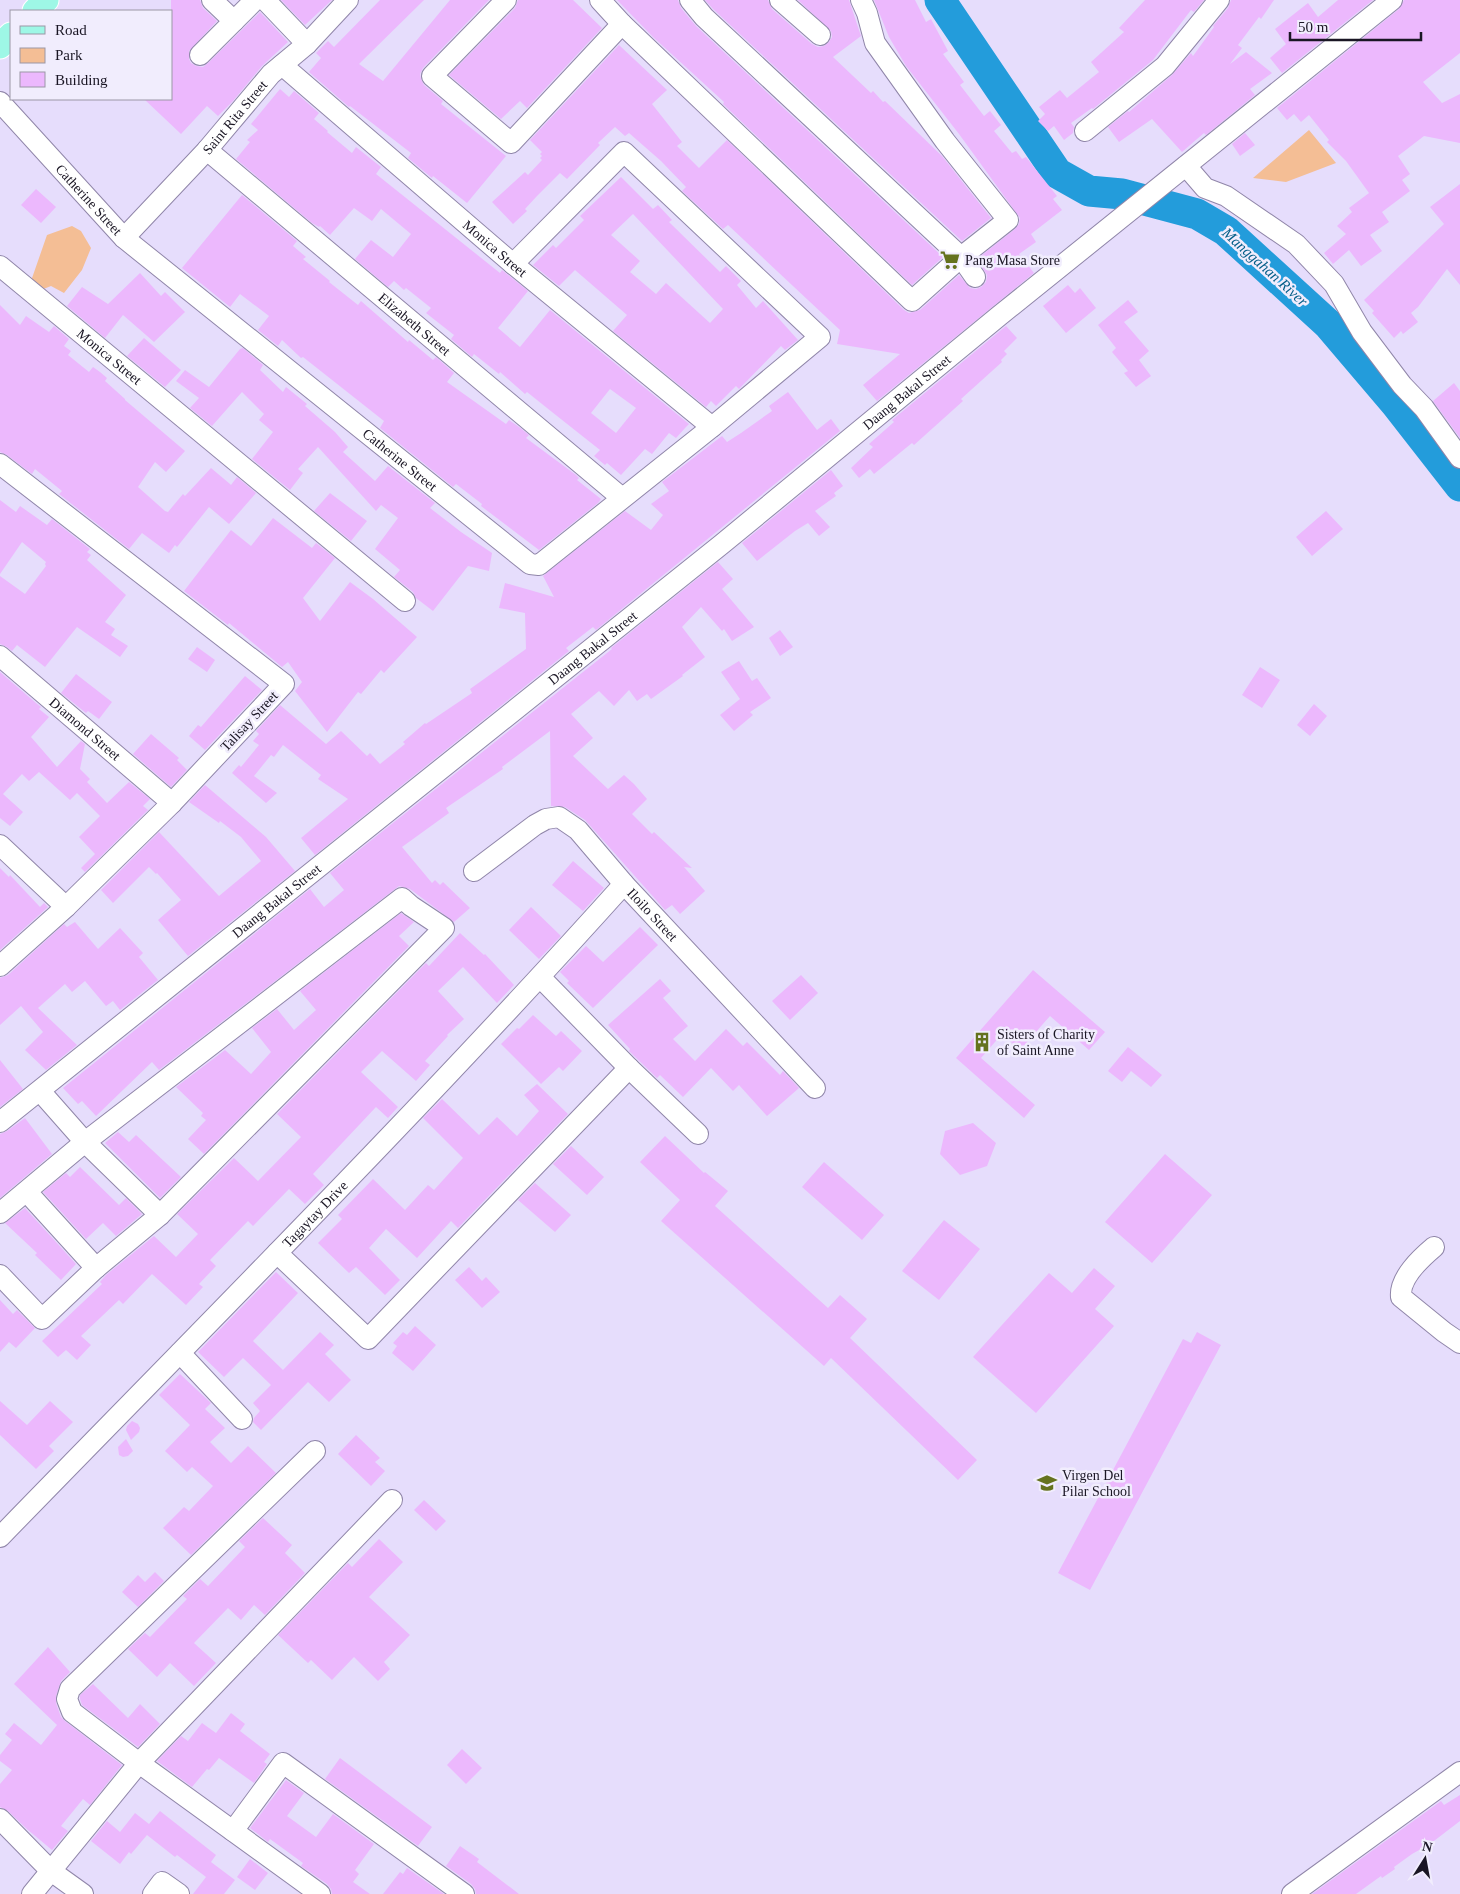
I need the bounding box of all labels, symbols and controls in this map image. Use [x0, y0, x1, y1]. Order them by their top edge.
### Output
legend [10, 10, 172, 100]
scale bar [1290, 10, 1421, 42]
text: 50 m [1298, 19, 1329, 35]
text: Road [55, 22, 87, 38]
text: Park [55, 47, 83, 63]
text: Building [55, 72, 108, 88]
street label: Saint Rita Street [200, 77, 270, 157]
street label: Catherine Street [52, 161, 125, 239]
street label: Monica Street [460, 217, 530, 280]
water label: Manggahan River [1219, 224, 1311, 309]
supermarket icon: Pang Masa Store [939, 249, 961, 271]
place label: Pang Masa Store [965, 253, 1060, 268]
street label: Elizabeth Street [375, 290, 453, 359]
street label: Monica Street [74, 326, 144, 388]
street label: Daang Bakal Street [860, 352, 954, 433]
street label: Catherine Street [360, 426, 440, 494]
street label: Daang Bakal Street [546, 608, 640, 688]
street label: Talisay Street [218, 688, 281, 754]
street label: Diamond Street [46, 695, 123, 764]
street label: Daang Bakal Street [229, 861, 324, 941]
street label: Iloilo Street [624, 886, 681, 944]
place label: Sisters of Charity of Saint Anne [997, 1027, 1095, 1058]
building icon: Sisters of Charity of Saint Anne [971, 1031, 993, 1053]
street label: Tagaytay Drive [280, 1178, 351, 1251]
place label: Virgen Del Pilar School [1062, 1468, 1131, 1499]
school or university icon: Virgen Del Pilar School [1036, 1472, 1058, 1494]
north arrow [1400, 1834, 1450, 1884]
text: N [1421, 1838, 1434, 1855]

